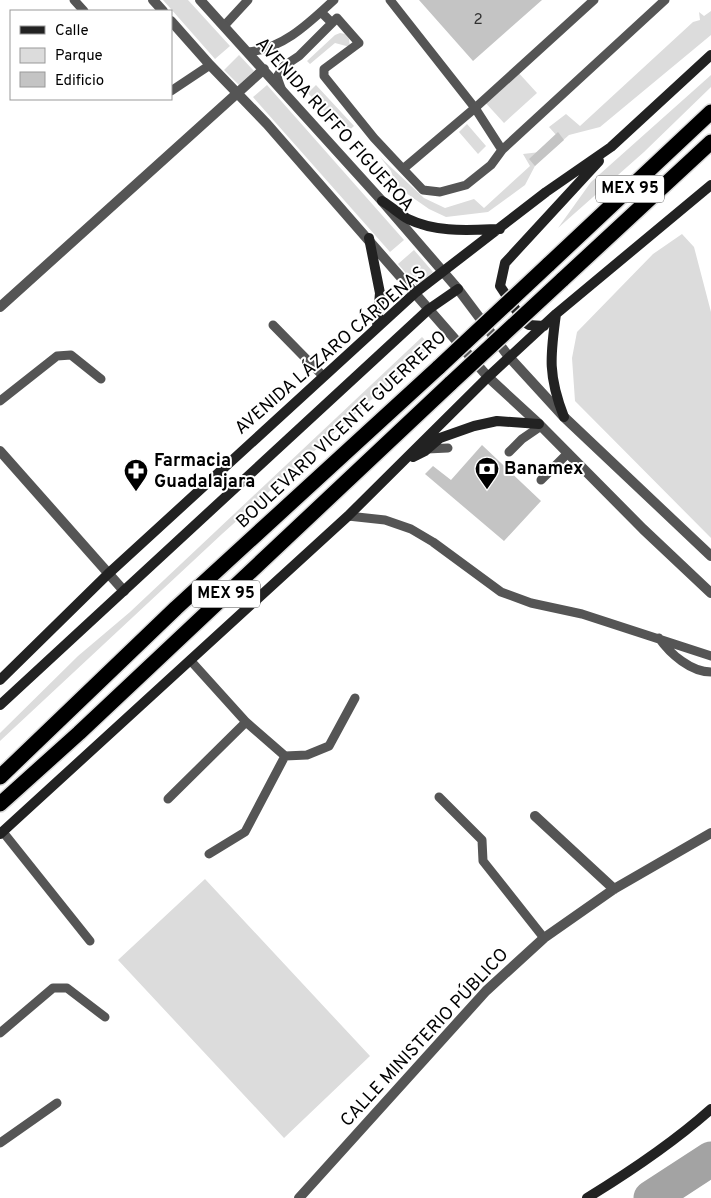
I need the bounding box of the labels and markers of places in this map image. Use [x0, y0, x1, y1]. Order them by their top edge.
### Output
place label: Farmacia Guadalajara [154, 450, 255, 494]
bank icon: Banamex [474, 456, 500, 490]
pharmacy icon: Farmacia Guadalajara [123, 458, 149, 492]
place label: Banamex [504, 458, 583, 481]

